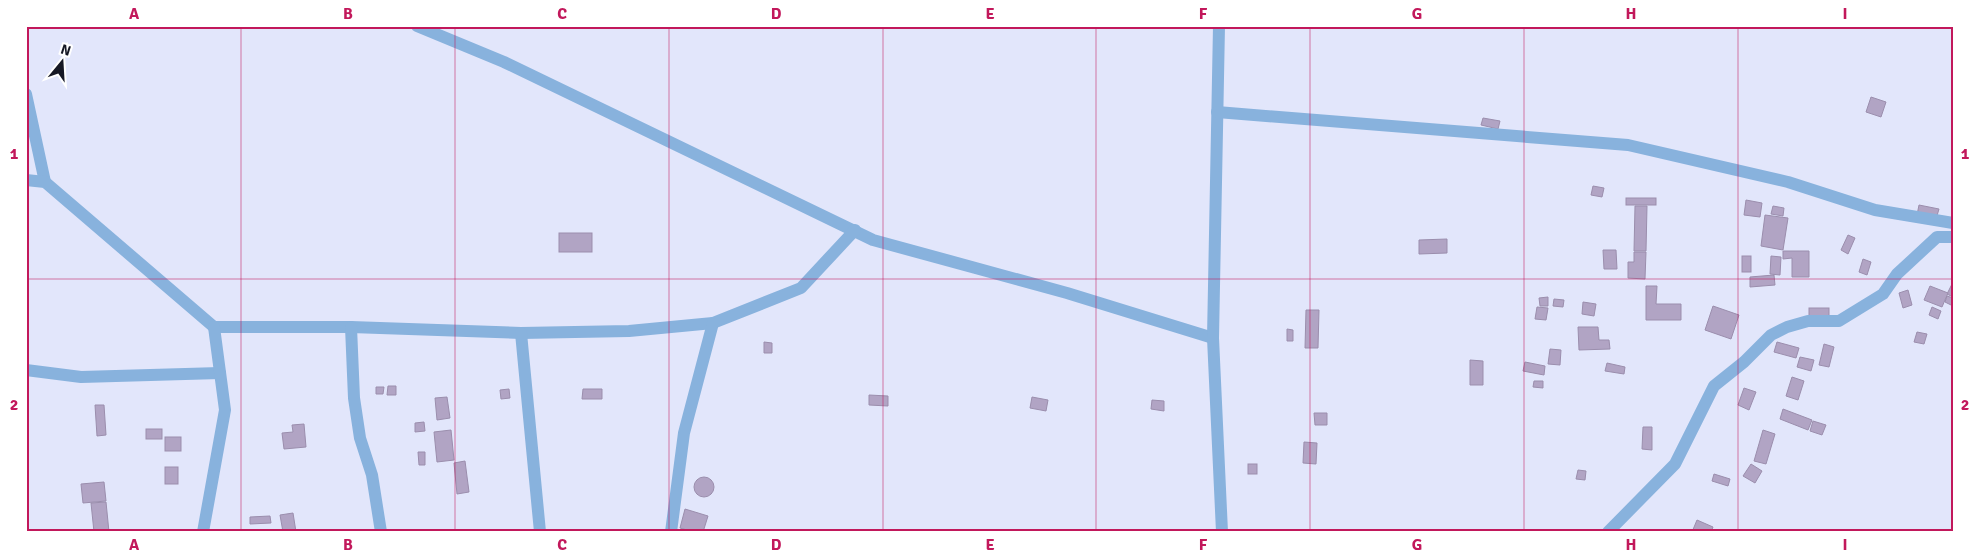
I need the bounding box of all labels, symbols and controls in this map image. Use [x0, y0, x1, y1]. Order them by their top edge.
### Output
text: A [129, 4, 140, 24]
text: B [343, 4, 353, 24]
text: C [557, 4, 567, 24]
text: D [771, 4, 782, 24]
text: E [985, 4, 995, 24]
text: F [1199, 4, 1208, 24]
text: G [1412, 4, 1422, 24]
text: H [1626, 4, 1636, 24]
text: I [1842, 4, 1848, 24]
north arrow [38, 38, 88, 88]
text: N [59, 41, 73, 60]
text: 1 [10, 144, 19, 164]
text: 1 [1961, 144, 1970, 164]
text: 2 [10, 395, 18, 415]
text: 2 [1961, 395, 1969, 415]
text: A [129, 535, 140, 555]
text: B [343, 535, 353, 555]
text: C [557, 535, 567, 555]
text: D [771, 535, 782, 555]
text: E [985, 535, 995, 555]
text: F [1199, 535, 1208, 555]
text: G [1412, 535, 1422, 555]
text: H [1626, 535, 1636, 555]
text: I [1842, 535, 1848, 555]

